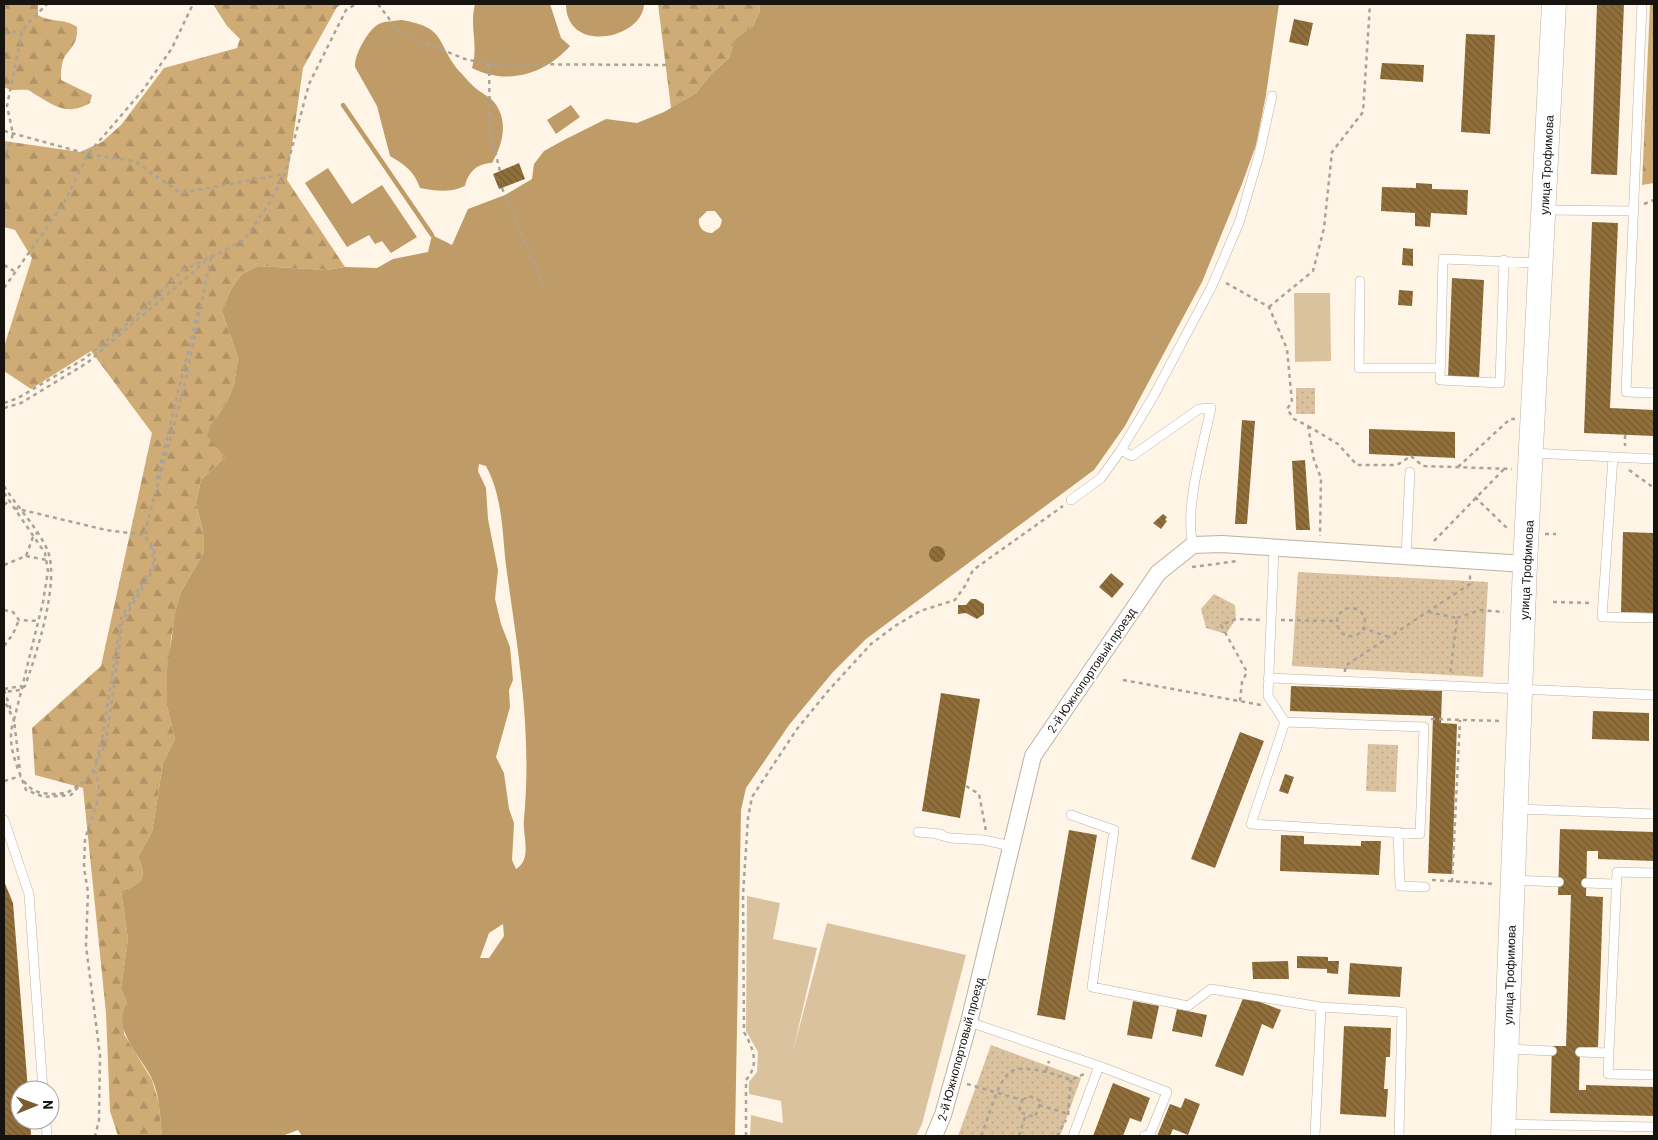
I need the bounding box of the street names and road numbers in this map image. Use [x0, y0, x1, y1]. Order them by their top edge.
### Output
street label: улица Трофимова [1536, 114, 1557, 215]
street label: улица Трофимова [1516, 519, 1537, 620]
street label: 2-й Южнопортовый проезд [1044, 605, 1139, 736]
street label: улица Трофимова [1500, 925, 1519, 1025]
street label: 2-й Южнопортовый проезд [934, 976, 987, 1123]

